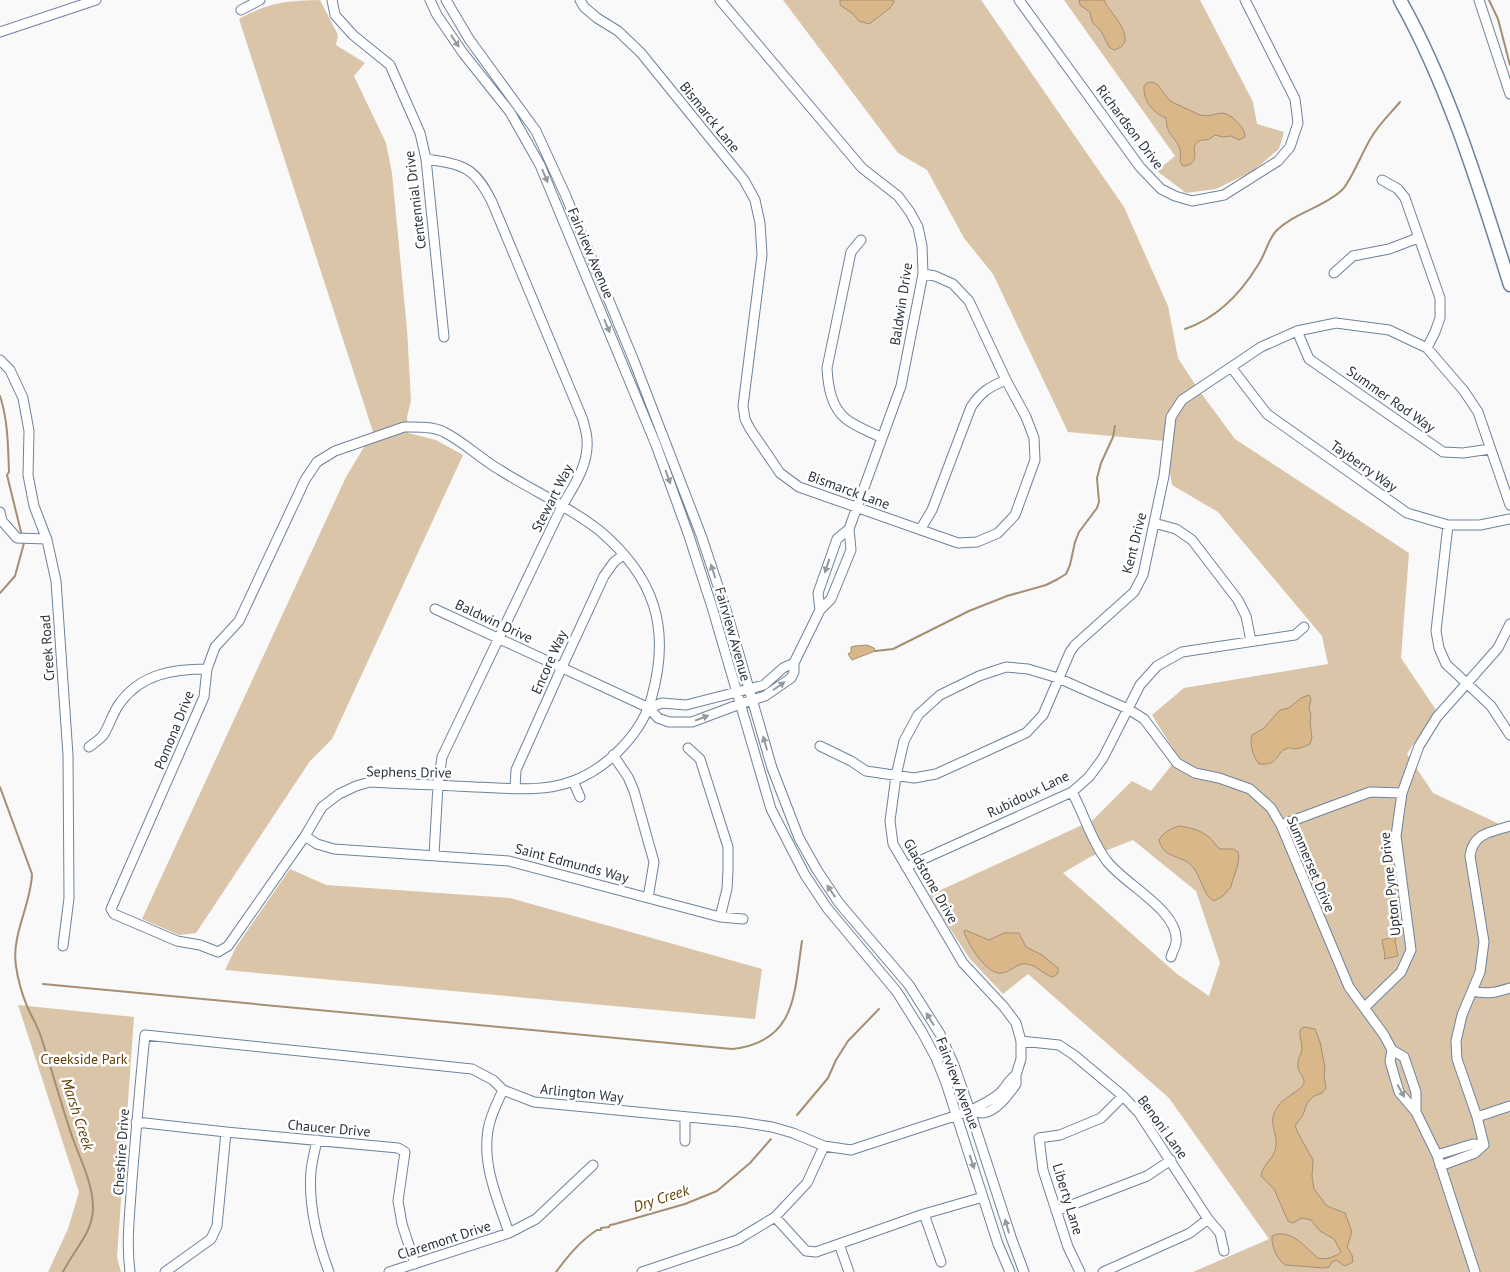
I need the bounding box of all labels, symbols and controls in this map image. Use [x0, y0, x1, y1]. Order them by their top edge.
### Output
one-way arrow [450, 35, 460, 48]
street label: Bismarck Lane [676, 78, 744, 156]
street label: Richardson Drive [1092, 81, 1168, 173]
street label: Centennial Drive [400, 150, 430, 250]
one-way arrow [541, 169, 549, 183]
street label: Fairview Avenue [564, 205, 618, 301]
street label: Baldwin Drive [886, 261, 916, 347]
one-way arrow [604, 319, 611, 334]
street label: Summer Rod Way [1343, 362, 1439, 436]
street label: Tayberry Way [1327, 436, 1401, 496]
street label: Stewart Way [527, 460, 577, 535]
street label: Bismarck Lane [806, 467, 892, 513]
one-way arrow [664, 470, 672, 485]
street label: Kent Drive [1118, 511, 1150, 575]
one-way arrow [823, 559, 830, 574]
one-way arrow [709, 563, 716, 578]
street label: Fairview Avenue [711, 585, 755, 683]
street label: Baldwin Drive [452, 595, 536, 647]
street label: Creek Road [36, 614, 58, 682]
street label: Encore Way [527, 627, 571, 697]
one-way arrow [772, 681, 786, 691]
street label: Pomona Drive [150, 688, 198, 772]
one-way arrow [695, 714, 710, 721]
one-way arrow [760, 735, 768, 750]
street label: Sephens Drive [366, 762, 452, 782]
street label: Rubidoux Lane [984, 766, 1072, 822]
street label: Summerset Drive [1283, 813, 1339, 915]
street label: Upton Pyne Drive [1376, 831, 1404, 937]
street label: Gladstone Drive [899, 835, 963, 927]
street label: Saint Edmunds Way [513, 839, 631, 887]
one-way arrow [826, 884, 836, 897]
one-way arrow [925, 1012, 935, 1025]
street label: Fairview Avenue [932, 1034, 984, 1132]
park label: Creekside Park [40, 1050, 128, 1068]
water label: Marsh Creek [57, 1076, 99, 1154]
street label: Arlington Way [539, 1080, 625, 1106]
one-way arrow [1397, 1084, 1405, 1099]
street label: Benoni Lane [1134, 1092, 1192, 1162]
street label: Cheshire Drive [109, 1108, 133, 1196]
street label: Chaucer Drive [287, 1115, 371, 1141]
one-way arrow [968, 1155, 976, 1170]
street label: Liberty Lane [1049, 1161, 1087, 1237]
water label: Dry Creek [631, 1180, 693, 1216]
street label: Claremont Drive [395, 1216, 493, 1264]
one-way arrow [1003, 1219, 1011, 1234]

